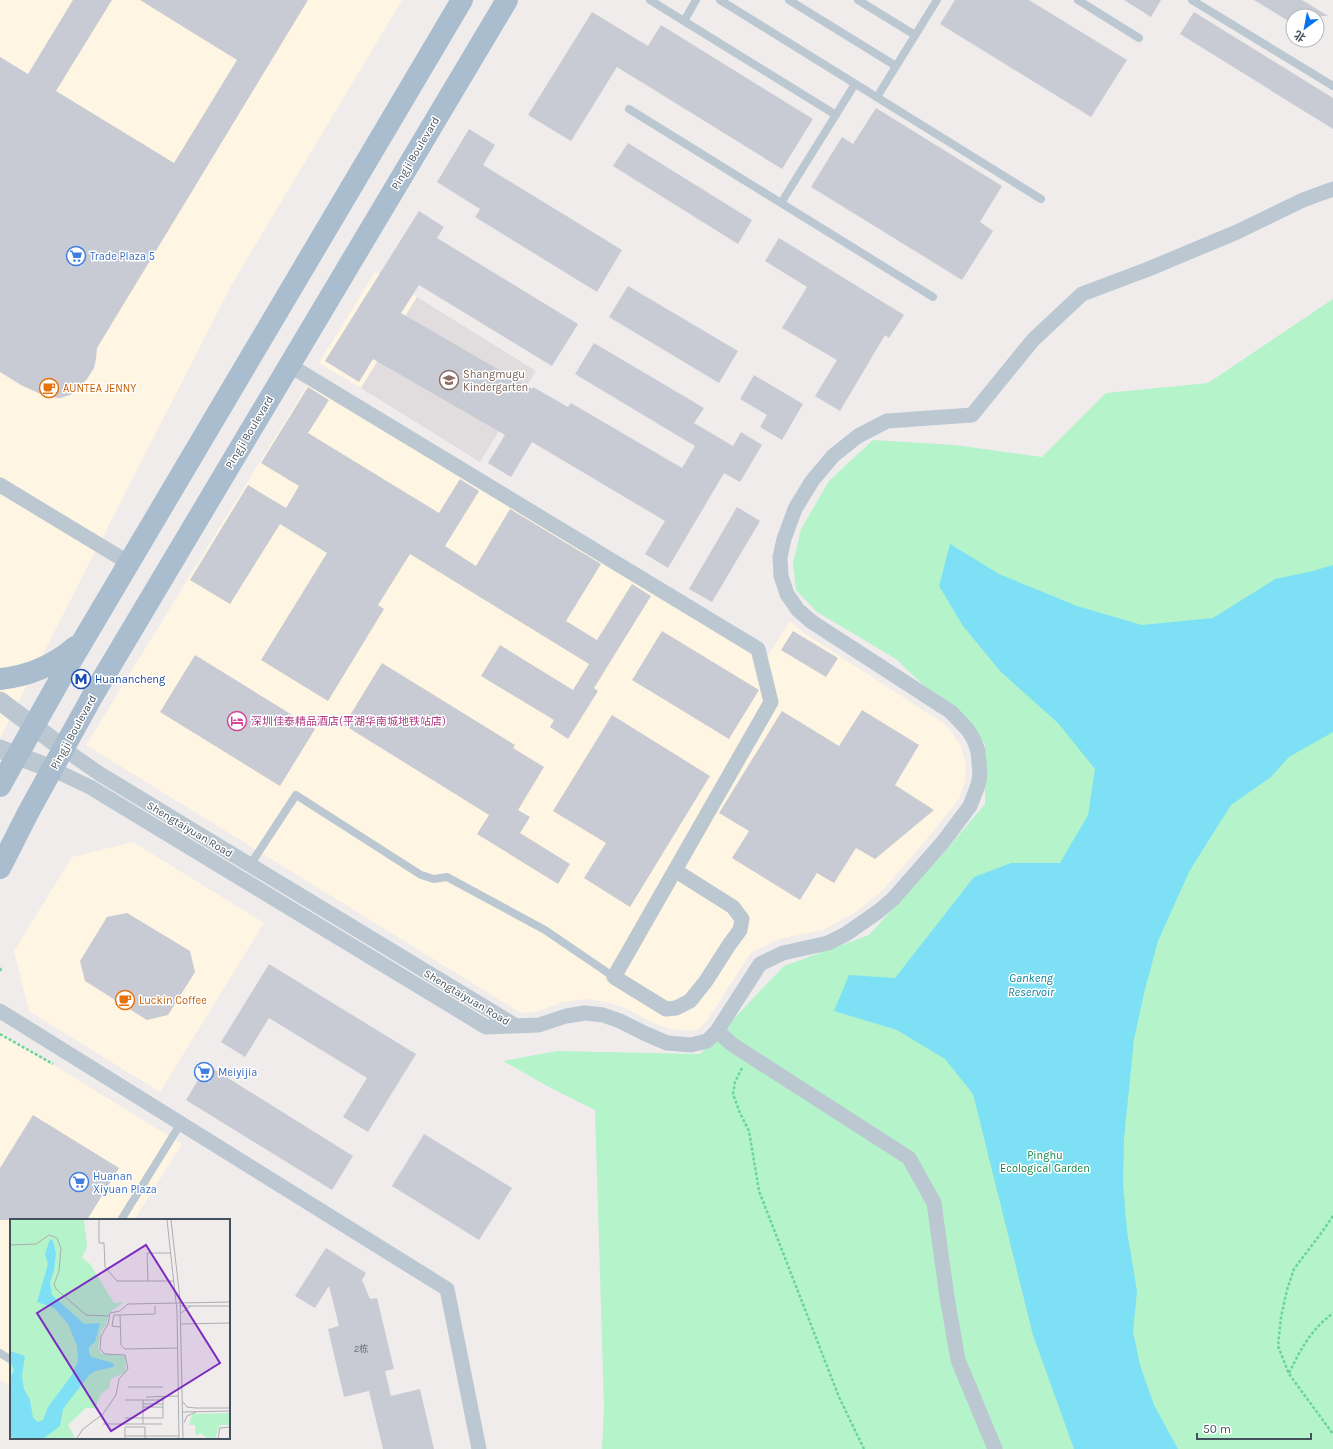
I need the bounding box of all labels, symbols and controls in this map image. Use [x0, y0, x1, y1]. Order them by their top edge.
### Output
north arrow [1285, 8, 1325, 48]
text: 北 [1292, 28, 1308, 44]
street label: Pingji Boulevard [389, 114, 442, 192]
supermarket icon: Trade Plaza 5 [65, 245, 87, 267]
place label: Trade Plaza 5 [90, 250, 155, 263]
place label: Shangmugu Kindergarten [463, 368, 528, 394]
school or university icon: Shangmugu Kindergarten [438, 369, 460, 391]
cafe icon: AUNTEA JENNY [38, 377, 60, 399]
place label: AUNTEA JENNY [63, 382, 136, 395]
street label: Pingji Boulevard [223, 393, 276, 471]
metro station icon: Huanancheng [70, 668, 92, 690]
place label: Huanancheng [95, 673, 166, 686]
street label: Pingji Boulevard [48, 693, 99, 772]
hotel icon: 深圳佳泰精品酒店(平湖华南城地铁站店) [226, 710, 248, 732]
place label: 深圳佳泰精品酒店(平湖华南城地铁站店) [251, 715, 446, 728]
street label: Shengtaiyuan Road [145, 799, 235, 860]
street label: Shengtaiyuan Road [422, 967, 512, 1028]
water label: Gankeng Reservoir [1008, 971, 1055, 999]
cafe icon: Luckin Coffee [114, 989, 136, 1011]
place label: Luckin Coffee [139, 994, 207, 1007]
supermarket icon: Meiyijia [193, 1061, 215, 1083]
place label: Meiyijia [218, 1066, 257, 1079]
park label: Pinghu Ecological Garden [1000, 1149, 1090, 1175]
place label: Huanan Xiyuan Plaza [93, 1170, 157, 1196]
supermarket icon: Huanan Xiyuan Plaza [68, 1171, 90, 1193]
inset map [10, 1219, 230, 1439]
house number: 2栋 [354, 1343, 368, 1354]
scale bar [1197, 1415, 1311, 1441]
text: 50 m [1203, 1422, 1231, 1436]

